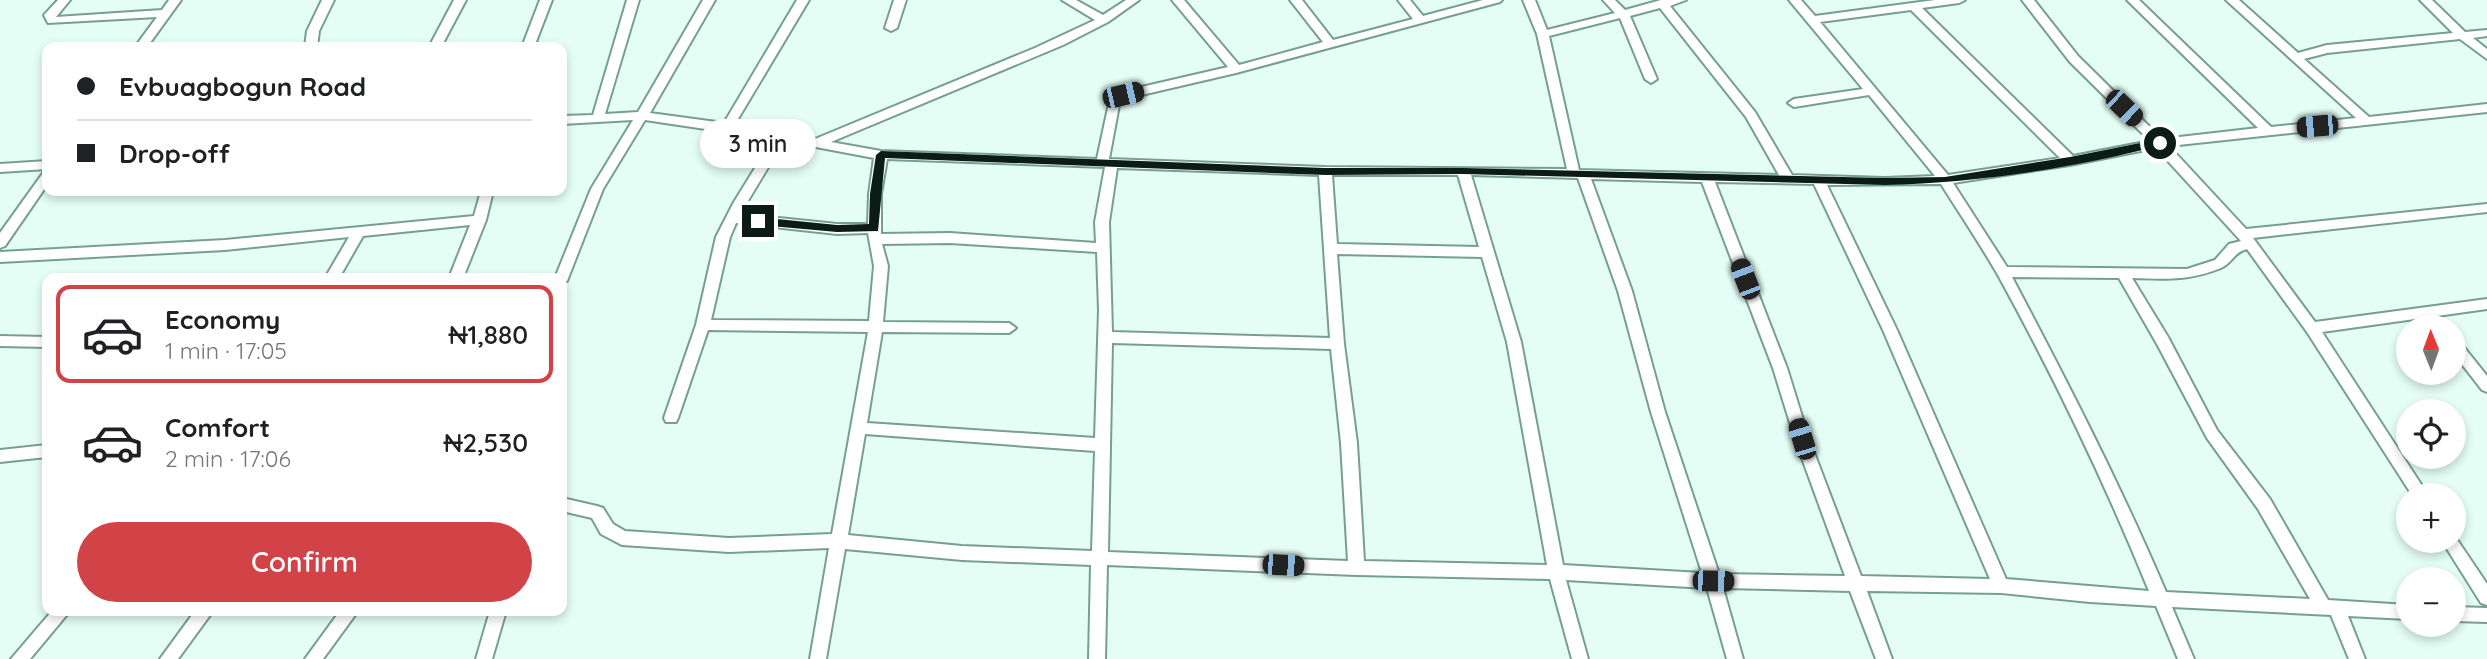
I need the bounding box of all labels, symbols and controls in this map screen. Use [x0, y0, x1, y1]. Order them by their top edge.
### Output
text: Evbuagbogun Road [119, 70, 366, 103]
car [1101, 80, 1146, 110]
car [2102, 86, 2147, 130]
car [2296, 114, 2339, 138]
callout: 3 min [700, 120, 816, 168]
route start [2144, 127, 2176, 159]
text: 3 min [729, 129, 787, 158]
text: Drop-off [119, 137, 230, 170]
route end [742, 205, 774, 237]
car [1728, 256, 1763, 302]
icon: car [81, 303, 144, 366]
text: Economy [165, 303, 280, 336]
north arrow [2396, 315, 2466, 385]
map controls [2396, 315, 2466, 637]
text: ₦1,880 [448, 318, 528, 351]
text: 1 min · 17:05 [165, 336, 287, 365]
button: locate [2396, 399, 2466, 469]
icon: car [81, 411, 144, 474]
text: Comfort [165, 411, 270, 444]
car [1786, 416, 1819, 462]
text: ₦2,530 [443, 426, 528, 459]
text: 2 min · 17:06 [165, 444, 291, 473]
button: + [2396, 483, 2466, 553]
button: Confirm [77, 522, 532, 602]
car [1262, 553, 1305, 577]
button: − [2396, 567, 2466, 637]
car [1692, 570, 1735, 592]

